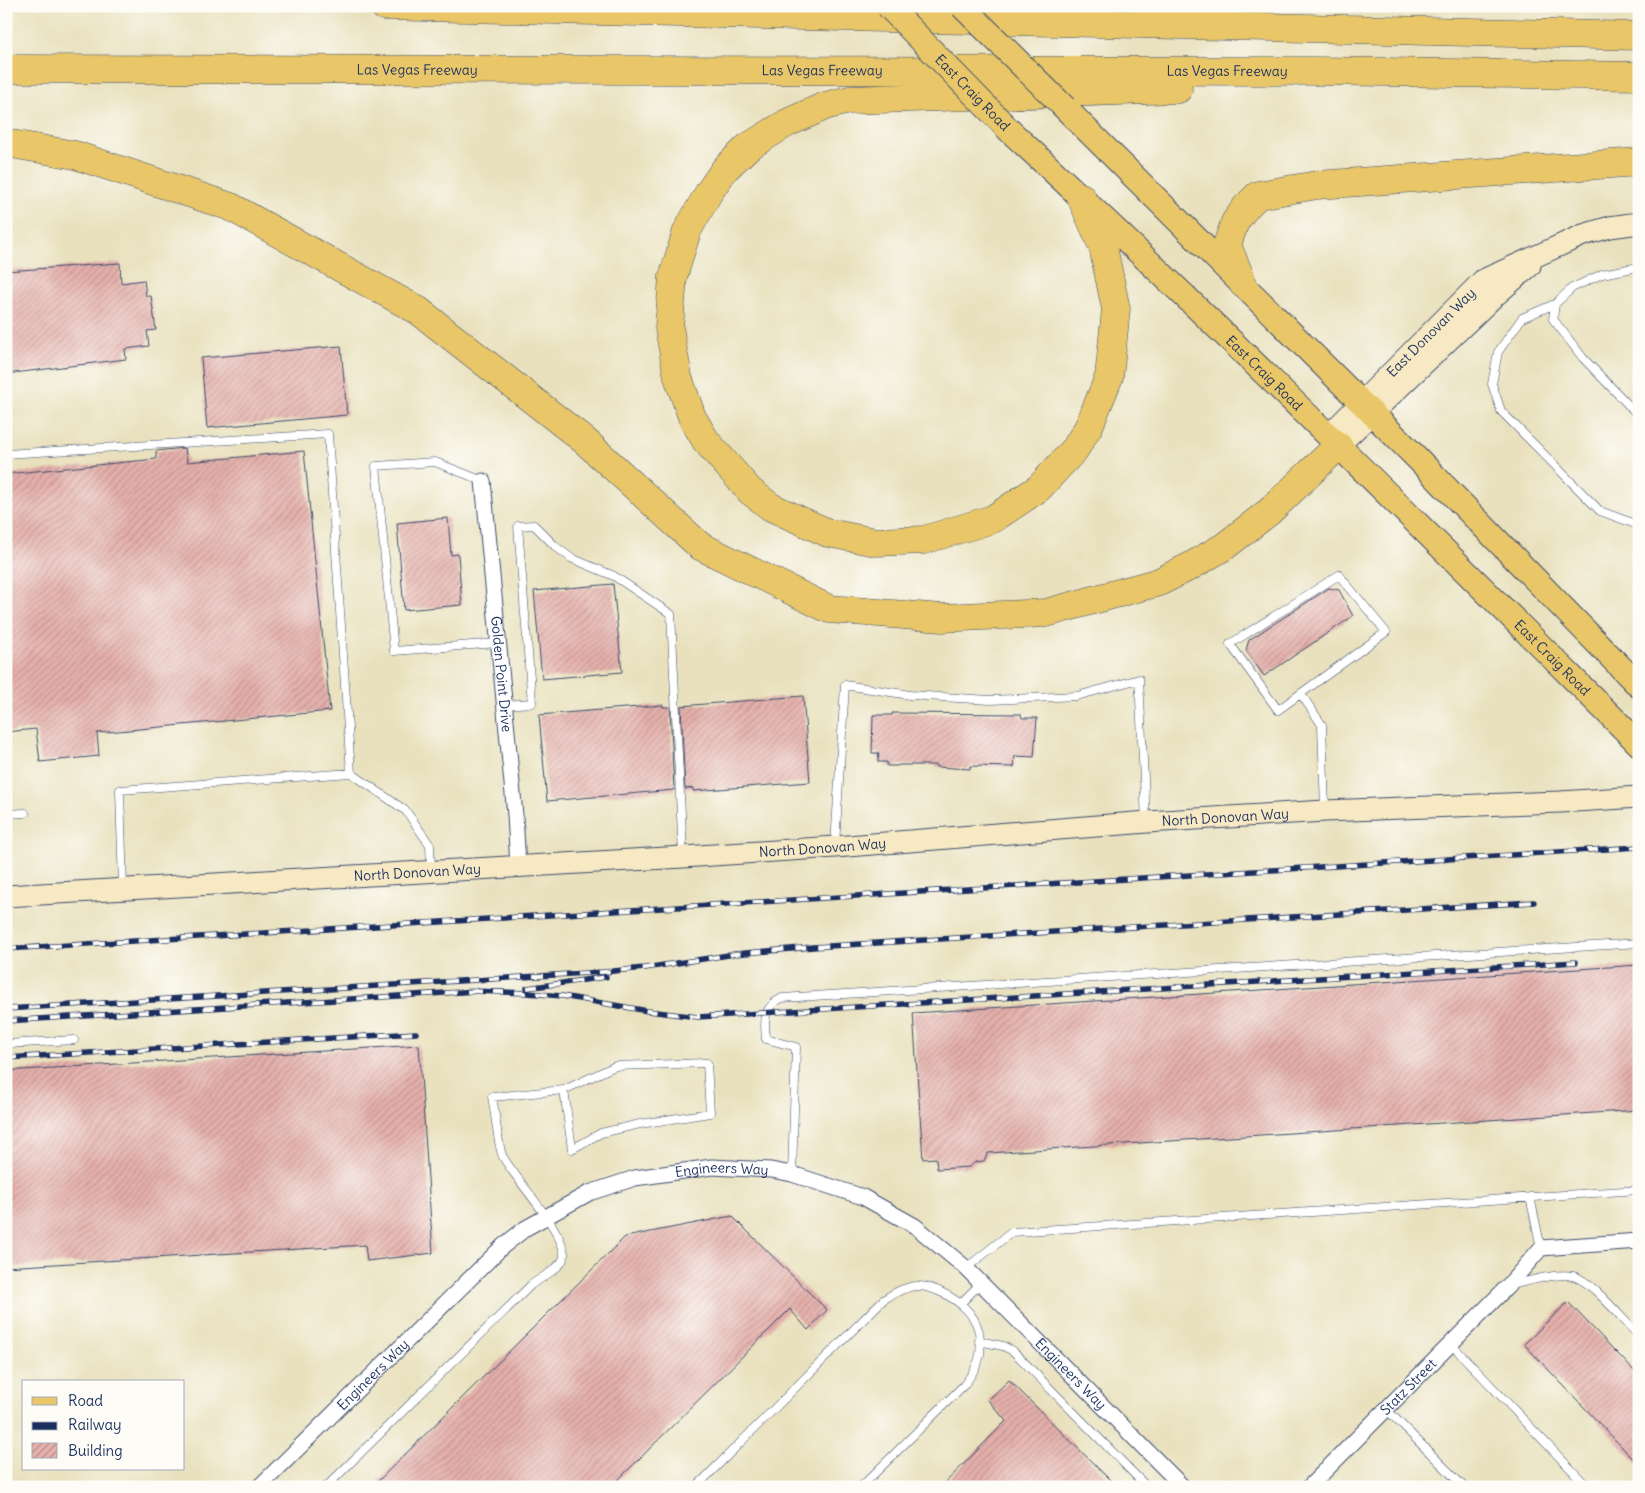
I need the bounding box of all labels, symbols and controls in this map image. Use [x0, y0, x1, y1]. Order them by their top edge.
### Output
street label: East Craig Road [931, 50, 1014, 135]
street label: Las Vegas Freeway [356, 61, 478, 79]
street label: Las Vegas Freeway [761, 61, 883, 79]
street label: Las Vegas Freeway [1166, 62, 1288, 80]
street label: East Donovan Way [1383, 284, 1479, 381]
street label: East Craig Road [1222, 332, 1306, 414]
street label: Golden Point Drive [487, 615, 516, 733]
street label: East Craig Road [1510, 616, 1594, 699]
street label: North Donovan Way [1161, 804, 1290, 830]
street label: North Donovan Way [758, 834, 887, 861]
street label: North Donovan Way [353, 860, 481, 885]
street label: Engineers Way [674, 1158, 769, 1181]
street label: Engineers Way [1031, 1334, 1110, 1414]
street label: Engineers Way [333, 1335, 413, 1414]
street label: Statz Street [1376, 1355, 1440, 1419]
legend [22, 1380, 185, 1470]
text: Road [68, 1391, 103, 1410]
text: Railway [68, 1415, 122, 1434]
text: Building [68, 1441, 123, 1460]

